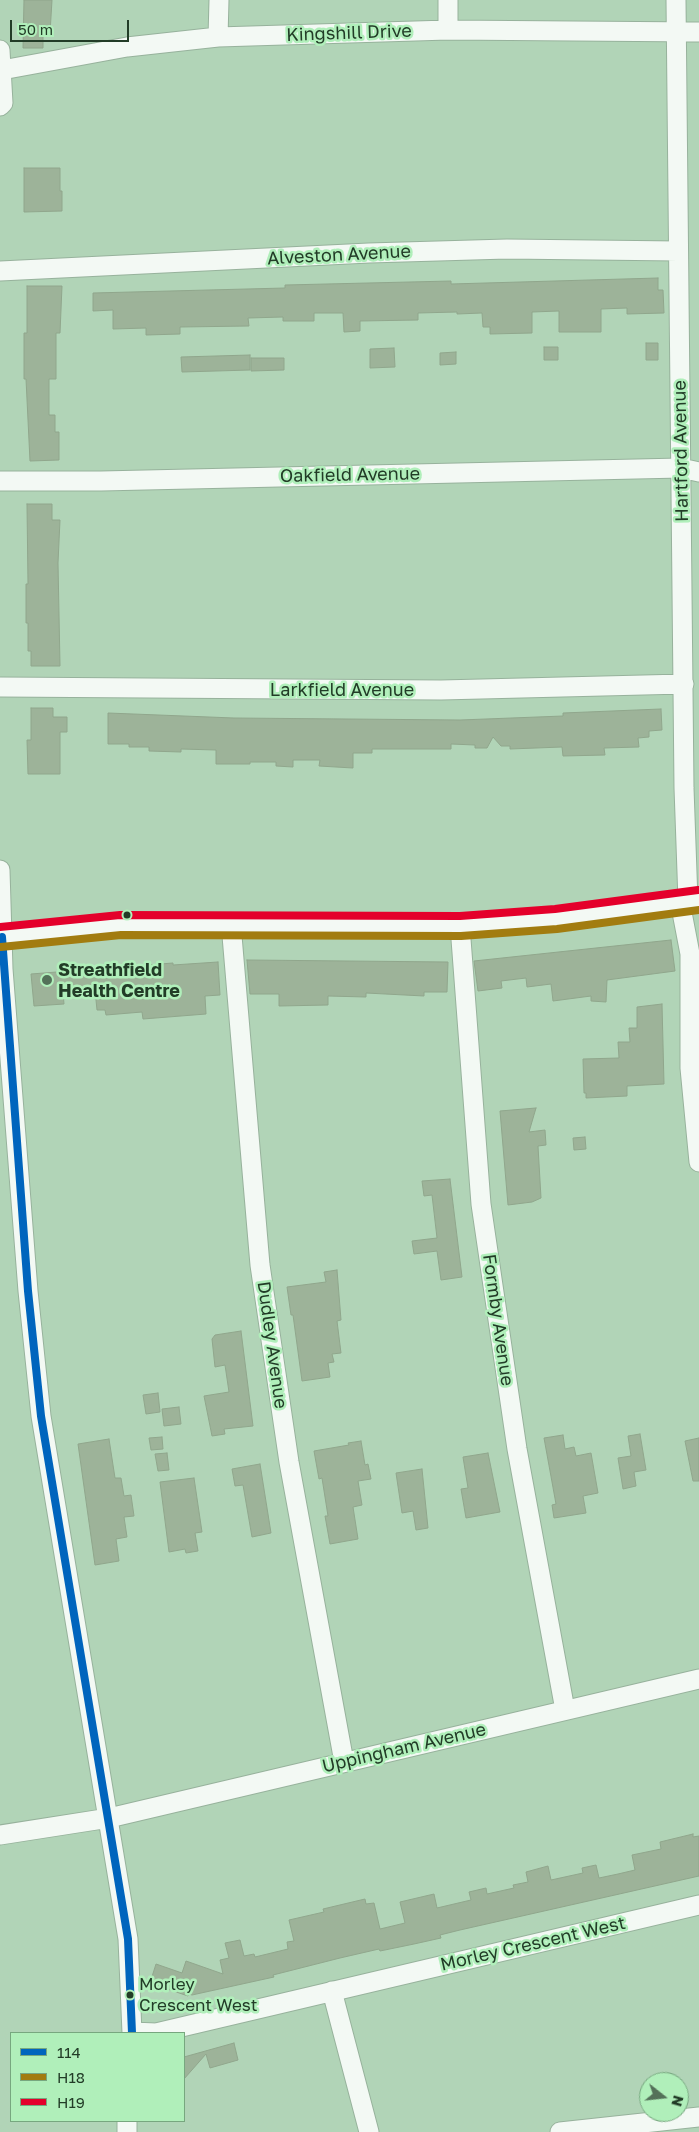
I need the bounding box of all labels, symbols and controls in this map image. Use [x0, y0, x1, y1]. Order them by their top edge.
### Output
scale bar [12, 10, 131, 42]
text: 50 m [18, 20, 53, 38]
street label: Kingshill Drive [286, 20, 412, 46]
street label: Alveston Avenue [267, 240, 411, 270]
street label: Hartford Avenue [669, 380, 693, 522]
street label: Oakfield Avenue [280, 463, 420, 487]
street label: Larkfield Avenue [270, 679, 414, 701]
unlabelled marker [122, 910, 132, 920]
place label: Streathfield Health Centre [58, 959, 180, 1002]
marker: Streathfield Health Centre [40, 973, 54, 987]
street label: Formby Avenue [478, 1253, 518, 1387]
street label: Dudley Avenue [252, 1280, 292, 1410]
street label: Uppingham Avenue [320, 1719, 488, 1777]
street label: Morley Crescent West [438, 1912, 628, 1976]
place label: Morley Crescent West [139, 1975, 258, 2015]
marker: Morley Crescent West [125, 1990, 135, 2000]
legend [10, 2032, 185, 2122]
text: 114 [57, 2043, 81, 2061]
text: H18 [57, 2068, 85, 2086]
north arrow [639, 2072, 689, 2122]
text: H19 [57, 2093, 85, 2111]
text: N [668, 2094, 688, 2108]

